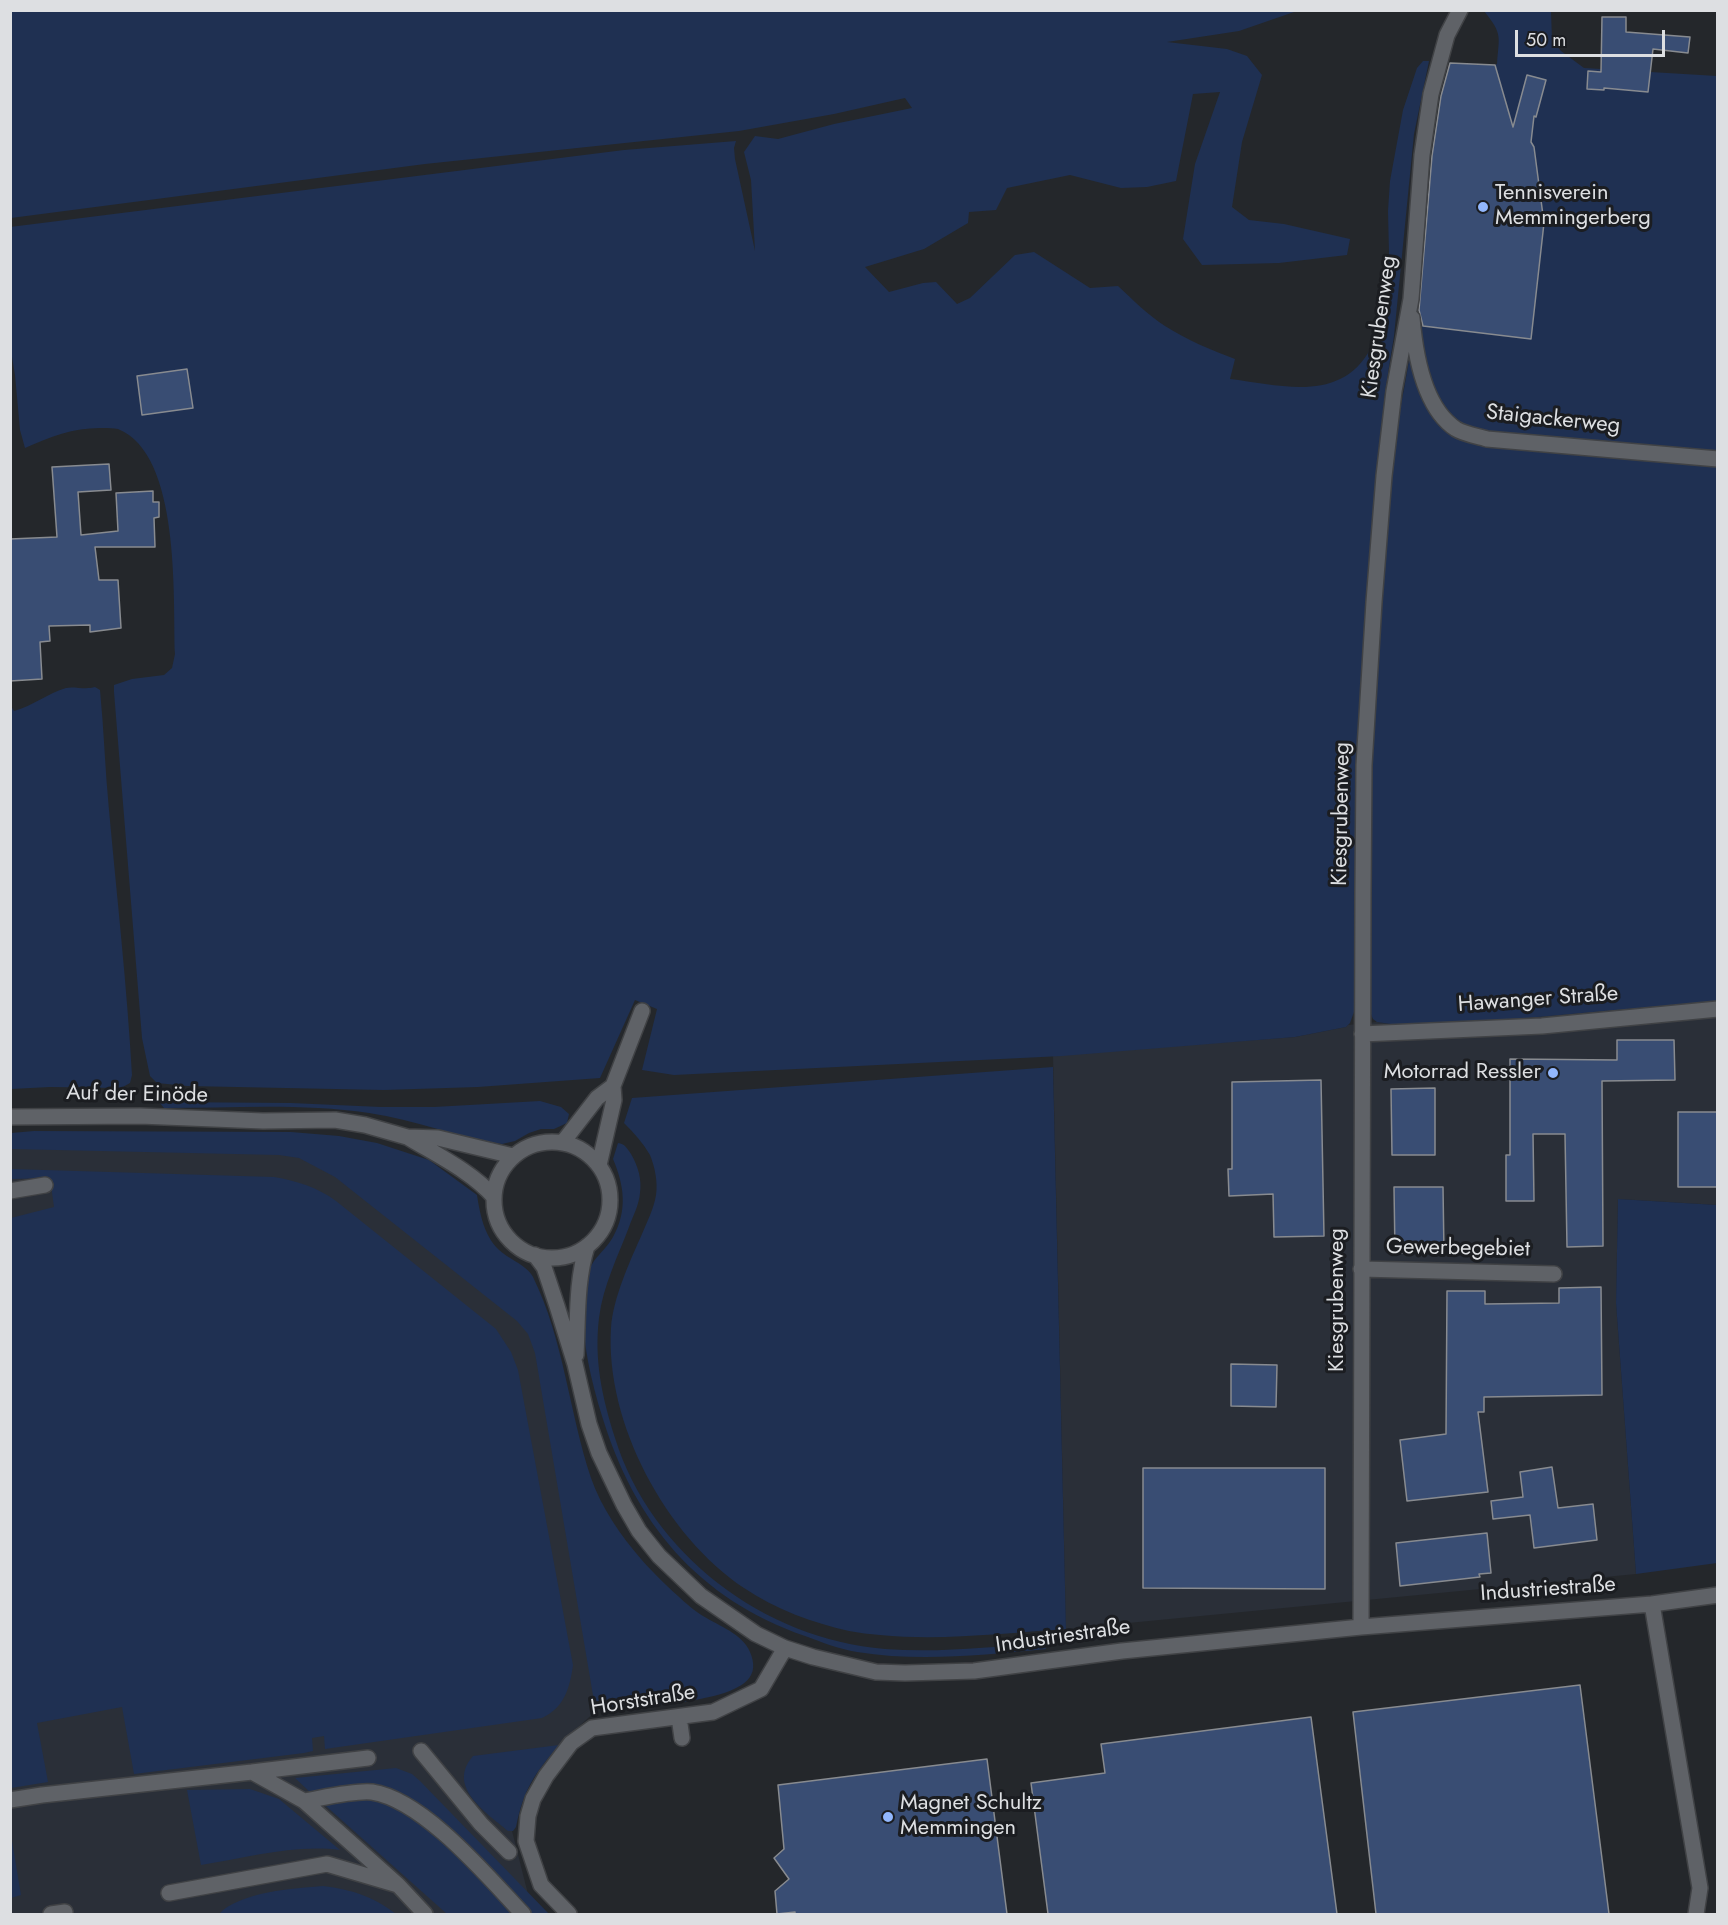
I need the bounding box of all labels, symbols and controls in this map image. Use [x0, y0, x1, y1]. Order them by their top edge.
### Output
scale bar [1518, 18, 1668, 56]
text: 50 m [1526, 27, 1566, 53]
place label: Tennisverein Memmingerberg [1495, 181, 1651, 232]
marker: Tennisverein Memmingerberg [1476, 200, 1490, 214]
street label: Kiesgrubenweg [1357, 254, 1403, 400]
street label: Staigackerweg [1485, 400, 1621, 440]
street label: Kiesgrubenweg [1328, 742, 1356, 886]
street label: Hawanger Straße [1457, 981, 1619, 1019]
place label: Motorrad Ressler [1384, 1060, 1541, 1086]
marker: Motorrad Ressler [1546, 1066, 1560, 1080]
street label: Auf der Einöde [66, 1081, 208, 1109]
street label: Kiesgrubenweg [1325, 1228, 1351, 1372]
street label: Gewerbegebiet [1386, 1235, 1530, 1263]
street label: Industriestraße [1479, 1572, 1617, 1608]
street label: Industriestraße [994, 1614, 1132, 1660]
street label: Horststraße [589, 1680, 697, 1722]
place label: Magnet Schultz Memmingen [900, 1791, 1042, 1843]
marker: Magnet Schultz Memmingen [881, 1810, 895, 1824]

